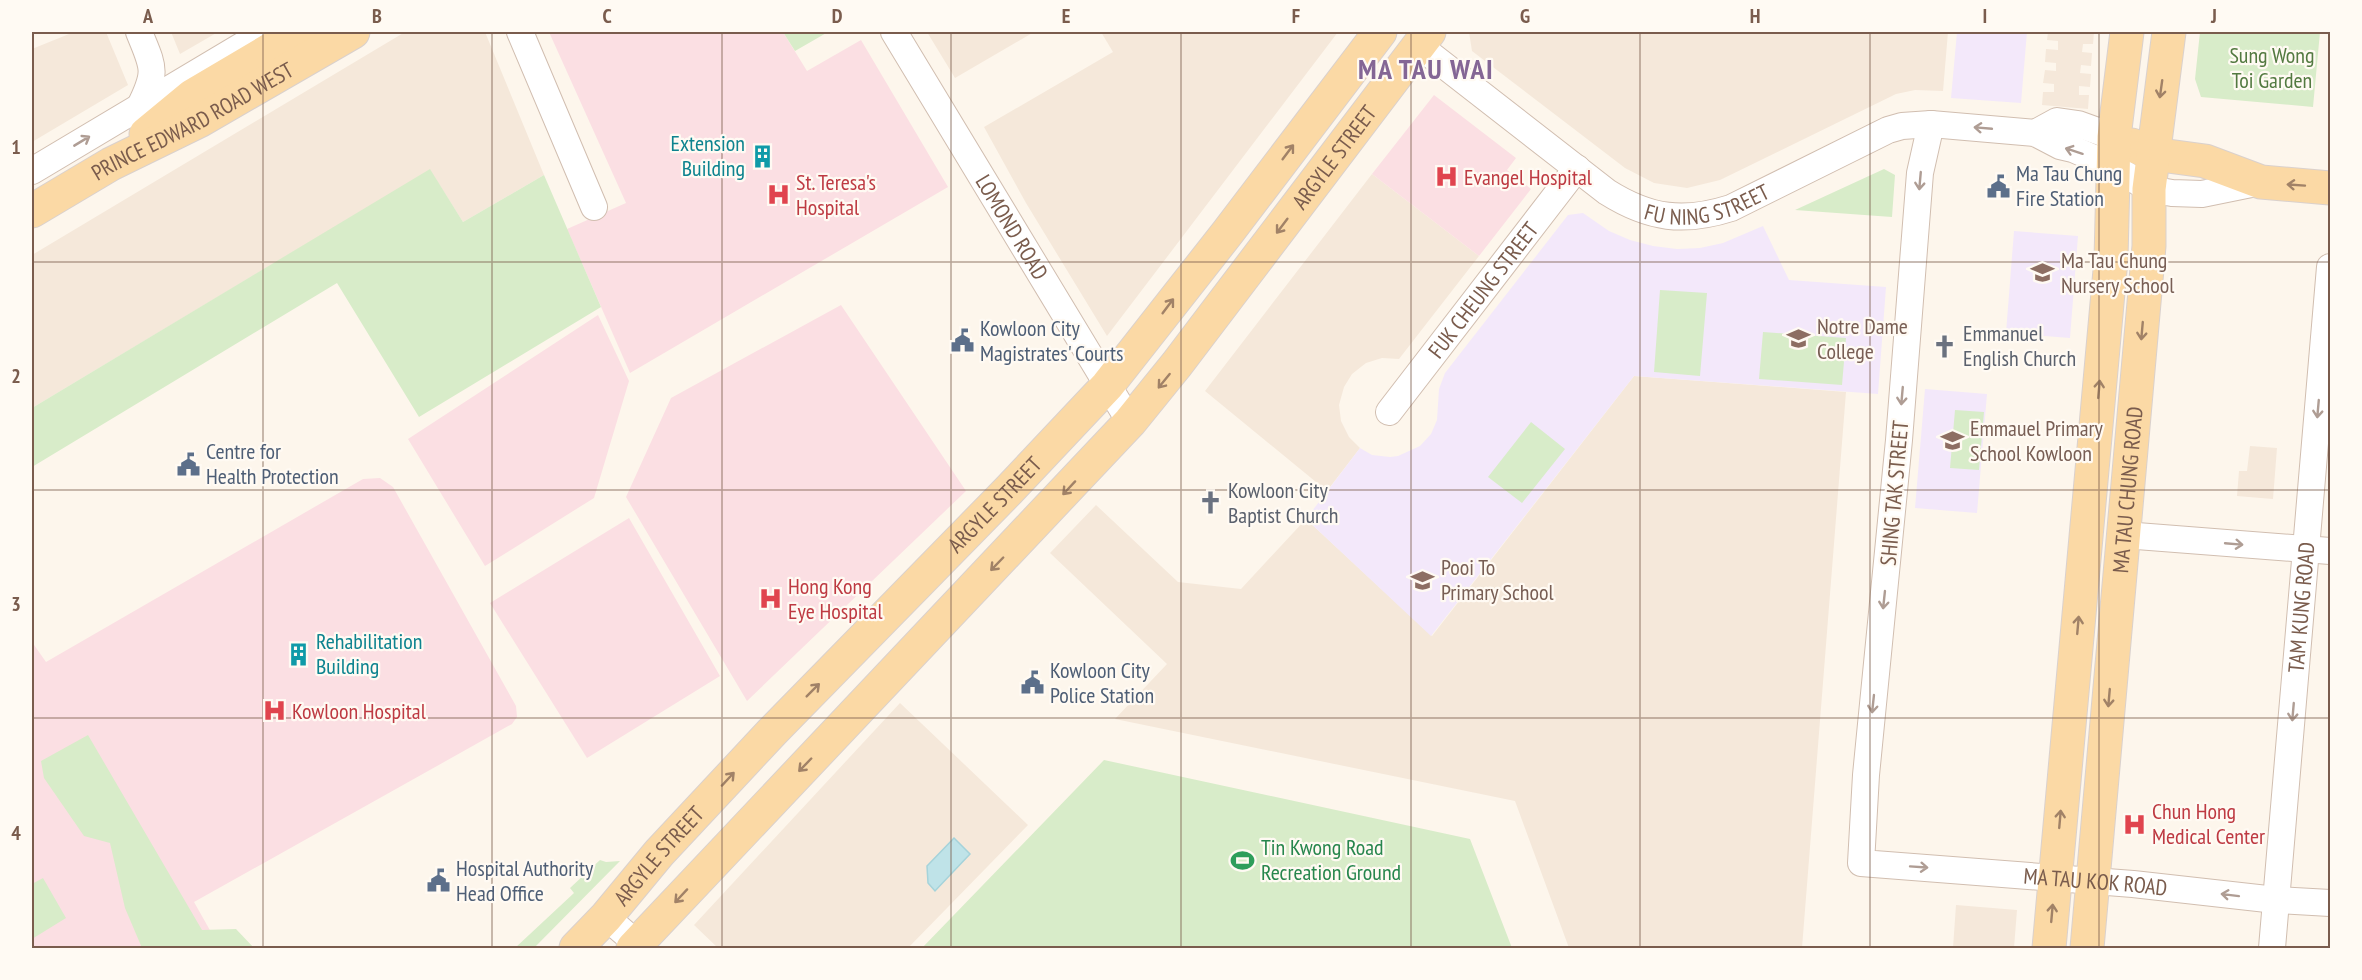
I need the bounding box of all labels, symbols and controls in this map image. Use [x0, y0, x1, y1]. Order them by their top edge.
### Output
text: A [142, 3, 154, 29]
text: B [372, 3, 382, 29]
text: C [602, 3, 612, 29]
text: D [832, 3, 843, 29]
text: E [1062, 3, 1070, 29]
text: F [1292, 3, 1300, 29]
text: G [1520, 3, 1530, 29]
text: H [1750, 3, 1760, 29]
text: I [1983, 3, 1987, 29]
text: J [2210, 3, 2217, 29]
park label: Sung Wong Toi Garden [2229, 41, 2315, 94]
district label: MA TAU WAI [1358, 50, 1494, 87]
street label: PRINCE EDWARD ROAD WEST [86, 55, 299, 187]
one-way arrow [2155, 79, 2166, 99]
street label: ARGYLE STREET [1286, 100, 1382, 215]
one-way arrow [1974, 122, 1993, 133]
place label: Extension Building [671, 129, 745, 182]
text: 1 [11, 134, 21, 160]
one-way arrow [73, 134, 90, 146]
building icon: Extension Building [750, 143, 776, 169]
one-way arrow [1282, 144, 1295, 160]
one-way arrow [2065, 144, 2084, 155]
place label: Ma Tau Chung Fire Station [2016, 159, 2122, 212]
place label: Evangel Hospital [1464, 163, 1593, 191]
hospital icon: Evangel Hospital [1433, 164, 1459, 190]
place label: St. Teresa's Hospital [796, 168, 876, 221]
street label: LOMOND ROAD [970, 169, 1054, 285]
one-way arrow [1914, 171, 1925, 191]
public building icon: Ma Tau Chung Fire Station [1985, 173, 2011, 199]
street label: FU NING STREET [1641, 177, 1774, 231]
one-way arrow [2286, 179, 2306, 190]
hospital icon: St. Teresa's Hospital [765, 182, 791, 208]
street label: FUK CHEUNG STREET [1422, 216, 1544, 364]
one-way arrow [1275, 217, 1288, 233]
place label: Ma Tau Chung Nursery School [2061, 246, 2175, 299]
school or university icon: Ma Tau Chung Nursery School [2030, 260, 2056, 286]
one-way arrow [1162, 299, 1175, 315]
place label: Notre Dame College [1817, 312, 1908, 365]
place label: Kowloon City Magistrates' Courts [980, 314, 1124, 367]
place label: Emmanuel English Church [1963, 319, 2076, 372]
one-way arrow [2136, 320, 2147, 340]
school or university icon: Notre Dame College [1786, 326, 1812, 352]
public building icon: Kowloon City Magistrates' Courts [949, 328, 975, 354]
church icon: Emmanuel English Church [1932, 333, 1958, 359]
text: 2 [11, 363, 21, 389]
one-way arrow [1157, 373, 1170, 389]
one-way arrow [2094, 379, 2105, 399]
one-way arrow [1896, 386, 1907, 406]
one-way arrow [2313, 399, 2324, 419]
street label: MA TAU CHUNG ROAD [2106, 405, 2149, 574]
place label: Emmauel Primary School Kowloon [1970, 414, 2104, 467]
street label: SHING TAK STREET [1874, 419, 1914, 567]
school or university icon: Emmauel Primary School Kowloon [1939, 428, 1965, 454]
place label: Centre for Health Protection [206, 437, 339, 490]
street label: ARGYLE STREET [942, 450, 1047, 558]
public building icon: Centre for Health Protection [175, 451, 201, 477]
place label: Kowloon City Baptist Church [1228, 476, 1339, 529]
one-way arrow [1063, 480, 1077, 495]
church icon: Kowloon City Baptist Church [1197, 490, 1223, 516]
one-way arrow [2223, 538, 2243, 549]
street label: TAM KUNG ROAD [2282, 541, 2321, 674]
place label: Pooi To Primary School [1441, 553, 1555, 606]
one-way arrow [990, 557, 1004, 572]
school or university icon: Pooi To Primary School [1410, 567, 1436, 593]
place label: Hong Kong Eye Hospital [788, 572, 883, 625]
hospital icon: Hong Kong Eye Hospital [757, 586, 783, 612]
one-way arrow [1878, 590, 1889, 610]
text: 3 [11, 591, 21, 617]
one-way arrow [2073, 615, 2084, 635]
place label: Rehabilitation Building [316, 627, 422, 680]
building icon: Rehabilitation Building [285, 641, 311, 667]
place label: Kowloon City Police Station [1050, 656, 1154, 709]
public building icon: Kowloon City Police Station [1019, 670, 1045, 696]
one-way arrow [805, 683, 820, 698]
one-way arrow [2103, 687, 2114, 707]
one-way arrow [1867, 694, 1878, 713]
place label: Kowloon Hospital [292, 697, 427, 725]
hospital icon: Kowloon Hospital [261, 698, 287, 724]
one-way arrow [2287, 702, 2298, 722]
one-way arrow [798, 758, 812, 773]
one-way arrow [721, 772, 735, 787]
place label: Chun Hong Medical Center [2152, 797, 2265, 850]
street label: ARGYLE STREET [608, 800, 710, 911]
one-way arrow [2055, 810, 2066, 830]
hospital icon: Chun Hong Medical Center [2121, 811, 2147, 837]
text: 4 [11, 820, 21, 846]
place label: Tin Kwong Road Recreation Ground [1261, 833, 1401, 886]
sports icon: Tin Kwong Road Recreation Ground [1230, 847, 1256, 873]
place label: Hospital Authority Head Office [456, 854, 594, 907]
one-way arrow [1908, 861, 1928, 872]
street label: MA TAU KOK ROAD [2023, 862, 2169, 902]
public building icon: Hospital Authority Head Office [425, 868, 451, 894]
one-way arrow [673, 889, 688, 904]
one-way arrow [2221, 889, 2241, 900]
one-way arrow [2047, 904, 2058, 923]

